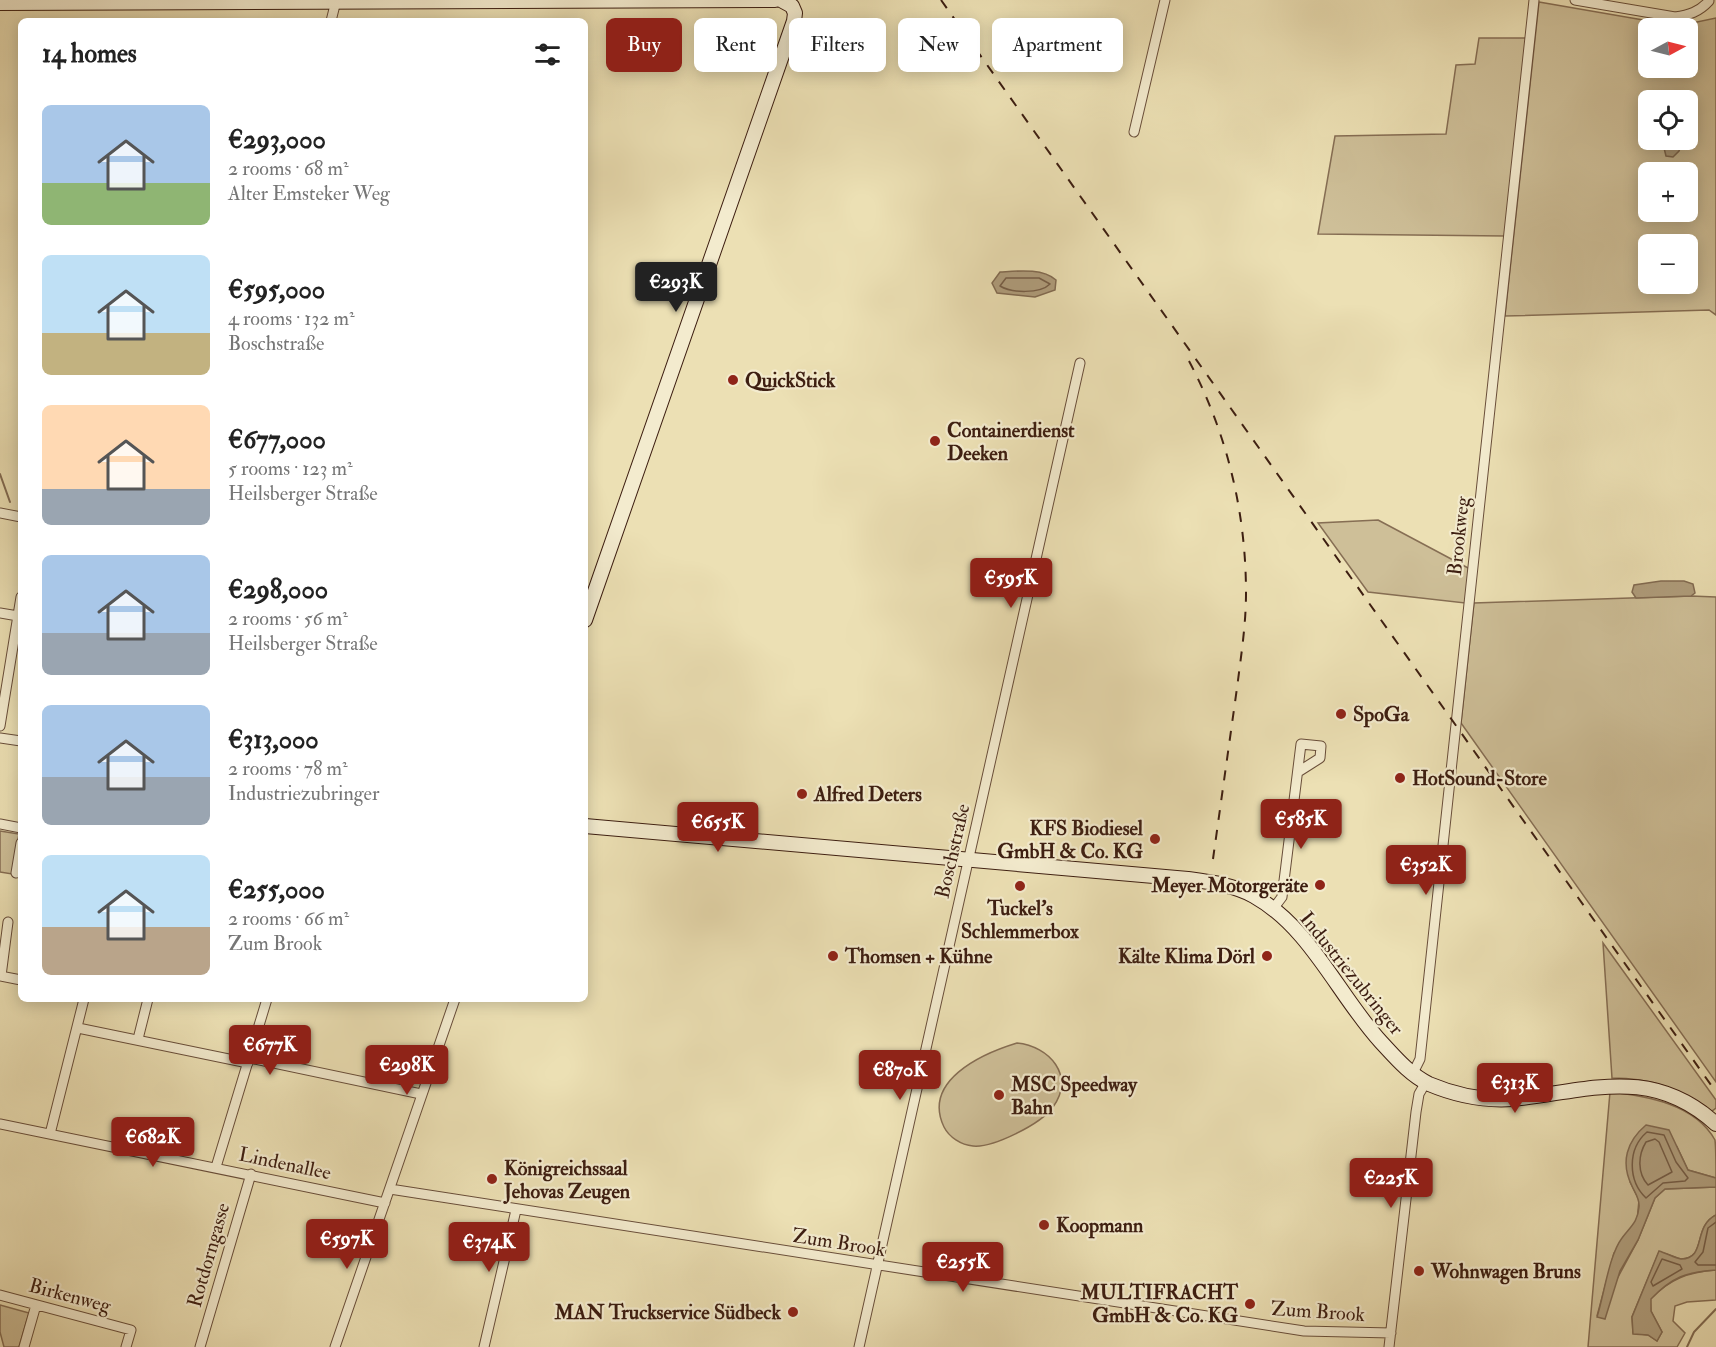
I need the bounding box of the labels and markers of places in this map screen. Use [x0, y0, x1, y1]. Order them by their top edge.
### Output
pin: €293K [634, 262, 718, 313]
place label: QuickStick [745, 368, 836, 393]
marker: QuickStick [726, 373, 740, 387]
place label: Containerdienst Deeken [947, 418, 1075, 466]
marker: Containerdienst Deeken [928, 434, 942, 448]
pin: €595K [969, 558, 1053, 609]
place label: SpoGa [1353, 702, 1410, 728]
marker: SpoGa [1334, 707, 1348, 721]
place label: HotSound-Store [1412, 766, 1547, 791]
marker: HotSound-Store [1393, 771, 1407, 785]
place label: Alfred Deters [813, 782, 922, 807]
marker: Alfred Deters [795, 787, 809, 801]
pin: €585K [1259, 799, 1343, 850]
pin: €655K [676, 802, 760, 853]
place label: KFS Biodiesel GmbH & Co. KG [997, 816, 1144, 864]
marker: KFS Biodiesel GmbH & Co. KG [1148, 832, 1162, 846]
pin: €352K [1384, 845, 1468, 896]
place label: Meyer Motorgeräte [1150, 873, 1309, 899]
marker: Meyer Motorgeräte [1313, 878, 1327, 892]
marker: Tuckel's Schlemmerbox [1013, 879, 1027, 893]
place label: Tuckel's Schlemmerbox [961, 896, 1079, 944]
place label: Thomsen + Kühne [844, 944, 993, 969]
place label: Kälte Klima Dörl [1118, 944, 1256, 969]
marker: Thomsen + Kühne [826, 949, 840, 963]
marker: Kälte Klima Dörl [1260, 949, 1274, 963]
pin: €677K [228, 1025, 312, 1076]
pin: €298K [365, 1045, 449, 1096]
pin: €870K [858, 1050, 942, 1101]
pin: €313K [1473, 1063, 1557, 1114]
place label: MSC Speedway Bahn [1010, 1072, 1138, 1120]
marker: MSC Speedway Bahn [992, 1088, 1006, 1102]
pin: €682K [111, 1117, 195, 1168]
place label: Königreichssaal Jehovas Zeugen [503, 1156, 631, 1205]
pin: €225K [1349, 1158, 1433, 1209]
marker: Königreichssaal Jehovas Zeugen [485, 1172, 499, 1186]
place label: Koopmann [1056, 1213, 1144, 1239]
marker: Koopmann [1037, 1218, 1051, 1232]
pin: €597K [305, 1219, 389, 1270]
pin: €374K [447, 1222, 531, 1273]
pin: €255K [921, 1242, 1005, 1293]
place label: Wohnwagen Bruns [1430, 1259, 1581, 1285]
marker: Wohnwagen Bruns [1412, 1264, 1426, 1278]
place label: MULTIFRACHT GmbH & Co. KG [1080, 1280, 1238, 1328]
marker: MULTIFRACHT GmbH & Co. KG [1243, 1297, 1257, 1311]
place label: MAN Truckservice Südbeck [553, 1300, 781, 1325]
marker: MAN Truckservice Südbeck [786, 1305, 800, 1319]

